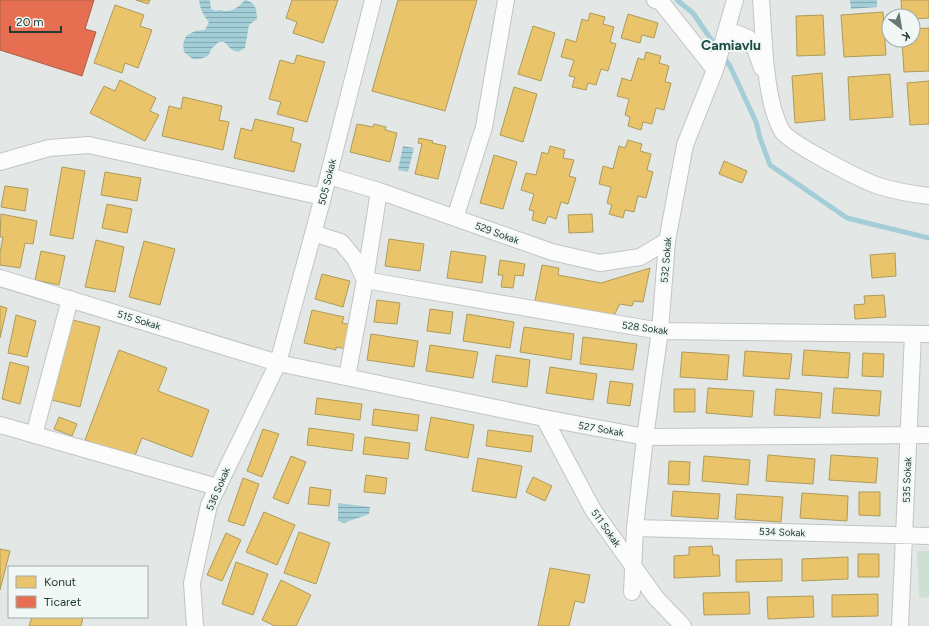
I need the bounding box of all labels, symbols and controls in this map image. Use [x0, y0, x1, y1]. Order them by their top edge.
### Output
scale bar [10, 8, 61, 34]
north arrow [881, 8, 921, 48]
text: 20 m [16, 15, 44, 29]
text: K [899, 29, 912, 44]
district label: Camiavlu [701, 37, 761, 54]
street label: 505 Sokak [315, 157, 339, 206]
street label: 529 Sokak [473, 219, 521, 247]
street label: 532 Sokak [658, 236, 674, 283]
street label: 515 Sokak [116, 307, 162, 333]
street label: 528 Sokak [621, 318, 669, 338]
street label: 527 Sokak [577, 419, 625, 439]
street label: 535 Sokak [900, 457, 914, 503]
street label: 536 Sokak [203, 465, 233, 513]
street label: 511 Sokak [588, 507, 624, 550]
street label: 534 Sokak [759, 525, 806, 539]
legend [8, 566, 148, 618]
text: Konut [44, 575, 77, 589]
text: Ticaret [44, 595, 82, 609]

